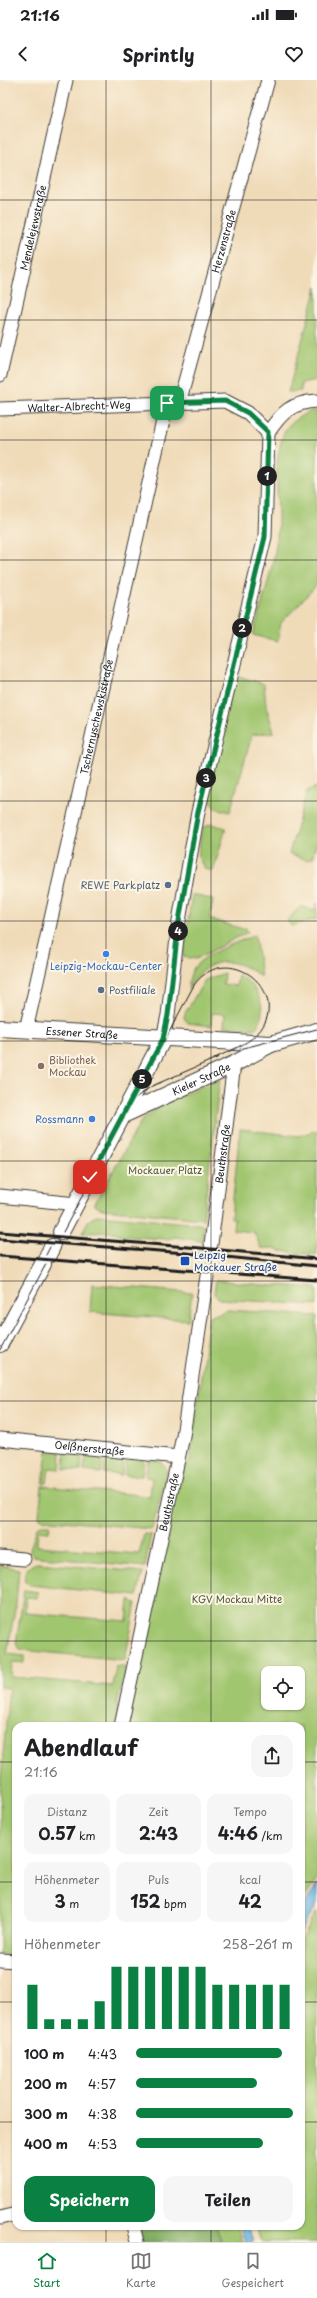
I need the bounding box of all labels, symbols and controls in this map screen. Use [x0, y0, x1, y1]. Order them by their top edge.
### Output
text: 21:16 [20, 3, 60, 26]
text: Sprintly [122, 41, 195, 68]
icon: back [12, 43, 34, 65]
icon: heart [283, 43, 305, 65]
street label: Mendelejewstraße [16, 183, 49, 272]
street label: Herzenstraße [207, 208, 239, 274]
pin [150, 386, 184, 420]
icon: arrive [156, 392, 178, 414]
street label: Walter-Albrecht-Weg [27, 396, 131, 415]
pin: 1 [257, 466, 277, 486]
text: 1 [264, 467, 270, 484]
pin: 2 [232, 618, 252, 638]
text: 2 [238, 619, 246, 636]
street label: Tschernyschewskistraße [76, 658, 116, 776]
pin: 3 [196, 768, 216, 788]
text: 3 [202, 769, 210, 786]
place label: REWE Parkplatz [80, 877, 160, 892]
marker: REWE Parkplatz [163, 880, 173, 890]
pin: 4 [168, 921, 188, 941]
text: 4 [174, 922, 182, 939]
marker: Leipzig-Mockau-Center [101, 949, 111, 959]
place label: Leipzig-Mockau-Center [50, 958, 162, 973]
place label: Postfiliale [109, 982, 156, 997]
marker: Postfiliale [96, 985, 106, 995]
street label: Essener Straße [45, 1023, 119, 1042]
place label: Bibliothek Mockau [49, 1052, 96, 1079]
street label: Kieler Straße [169, 1059, 233, 1099]
marker: Bibliothek Mockau [36, 1061, 46, 1071]
pin: 5 [132, 1069, 152, 1089]
text: 5 [138, 1070, 146, 1087]
place label: Rossmann [35, 1111, 84, 1126]
marker: Rossmann [87, 1114, 97, 1124]
street label: Beuthstraße [211, 1123, 233, 1184]
pin [73, 1160, 107, 1194]
park label: Mockauer Platz [128, 1162, 202, 1177]
icon: check [79, 1166, 101, 1188]
place label: Leipzig Mockauer Straße [194, 1247, 277, 1274]
marker: Leipzig Mockauer Straße [179, 1255, 191, 1267]
street label: Oelßnerstraße [54, 1437, 125, 1459]
street label: Beuthstraße [155, 1471, 182, 1533]
park label: KGV Mockau Mitte [192, 1591, 282, 1606]
map controls [261, 1666, 305, 1710]
button: locate [261, 1666, 305, 1710]
text: Abendlauf [24, 1730, 138, 1763]
button: share [251, 1735, 293, 1777]
text: 21:16 [24, 1762, 58, 1781]
text: Distanz [47, 1803, 87, 1820]
text: Zeit [148, 1803, 169, 1820]
text: Tempo [233, 1803, 267, 1820]
text: 0.57 [38, 1820, 75, 1846]
text: 2:43 [139, 1820, 178, 1846]
text: 4:46 [218, 1820, 258, 1846]
text: km [75, 1827, 96, 1844]
text: /km [258, 1827, 283, 1844]
text: Höhenmeter [34, 1871, 99, 1888]
text: Puls [148, 1871, 169, 1888]
text: kcal [239, 1871, 261, 1888]
text: 3 [54, 1888, 66, 1914]
text: 152 [130, 1888, 160, 1914]
text: 42 [239, 1888, 262, 1914]
text: m [66, 1895, 79, 1912]
text: bpm [160, 1895, 187, 1912]
text: Höhenmeter [24, 1934, 101, 1953]
text: 258–261 m [222, 1934, 293, 1953]
text: 100 m [24, 2044, 65, 2063]
text: 4:43 [88, 2044, 117, 2063]
text: 200 m [24, 2074, 68, 2093]
text: 4:57 [88, 2074, 116, 2093]
text: 300 m [24, 2104, 68, 2123]
text: 4:38 [88, 2104, 117, 2123]
text: 400 m [24, 2134, 68, 2153]
text: 4:53 [88, 2134, 117, 2153]
button: Speichern [24, 2176, 155, 2222]
button: Teilen [163, 2176, 293, 2222]
tab: Start [33, 2250, 60, 2291]
tab: Karte [126, 2250, 156, 2291]
tab: Gespeichert [222, 2250, 284, 2291]

